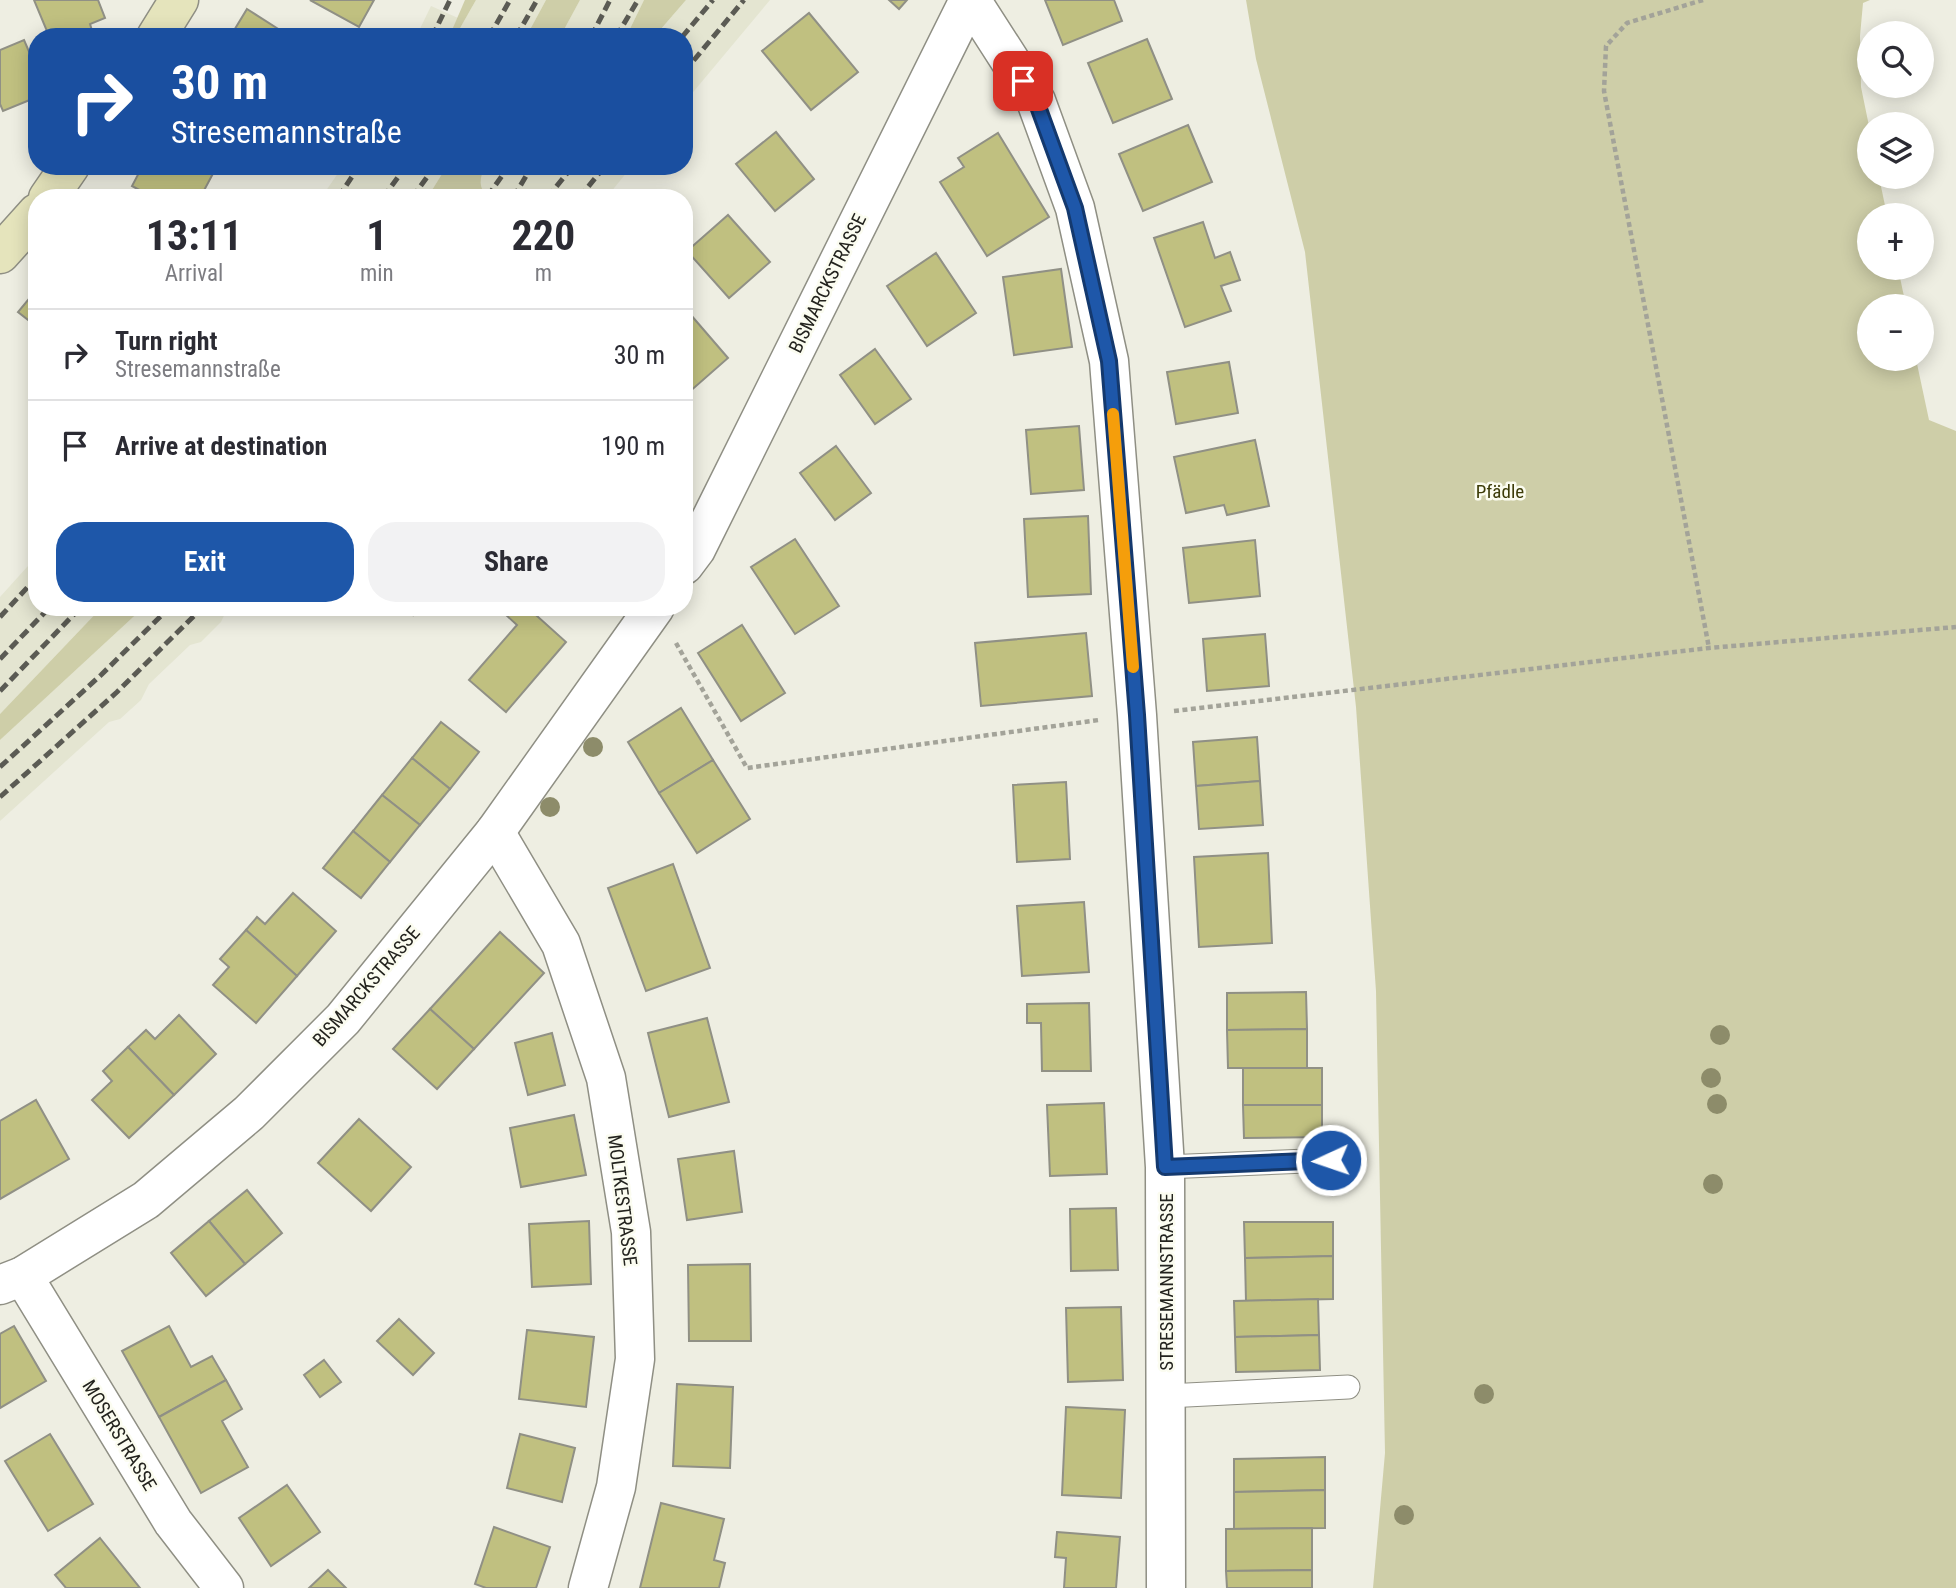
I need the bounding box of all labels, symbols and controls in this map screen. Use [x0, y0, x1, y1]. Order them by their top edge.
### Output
map controls [1857, 21, 1934, 371]
button: search [1857, 21, 1934, 98]
pin [993, 51, 1053, 111]
text: 30 m [171, 54, 268, 111]
icon: right [56, 56, 147, 147]
icon: arrive [1004, 62, 1042, 100]
button: layers [1857, 112, 1934, 189]
text: Stresemannstraße [171, 113, 402, 151]
button: + [1857, 203, 1934, 280]
street label: BISMARCKSTRASSE [784, 210, 871, 356]
text: 13:11 [146, 211, 242, 260]
text: 1 [366, 211, 387, 260]
text: 220 [511, 211, 575, 260]
text: Arrival [165, 260, 223, 287]
text: min [360, 260, 394, 287]
text: m [535, 260, 552, 287]
button: − [1857, 294, 1934, 371]
text: Turn right [115, 326, 217, 356]
icon: right [56, 336, 94, 374]
text: 30 m [614, 340, 665, 370]
text: Stresemannstraße [115, 356, 281, 383]
icon: arrive [56, 427, 94, 465]
text: Arrive at destination [115, 431, 327, 461]
text: 190 m [601, 431, 665, 461]
park label: Pfädle [1476, 480, 1524, 503]
button: Exit [56, 522, 354, 602]
button: Share [368, 522, 665, 602]
street label: BISMARCKSTRASSE [308, 922, 425, 1051]
position arrow [1294, 1123, 1368, 1197]
street label: MOLTKESTRASSE [603, 1133, 642, 1267]
street label: STRESEMANNSTRASSE [1155, 1193, 1178, 1371]
street label: MOSERSTRASSE [77, 1376, 162, 1495]

